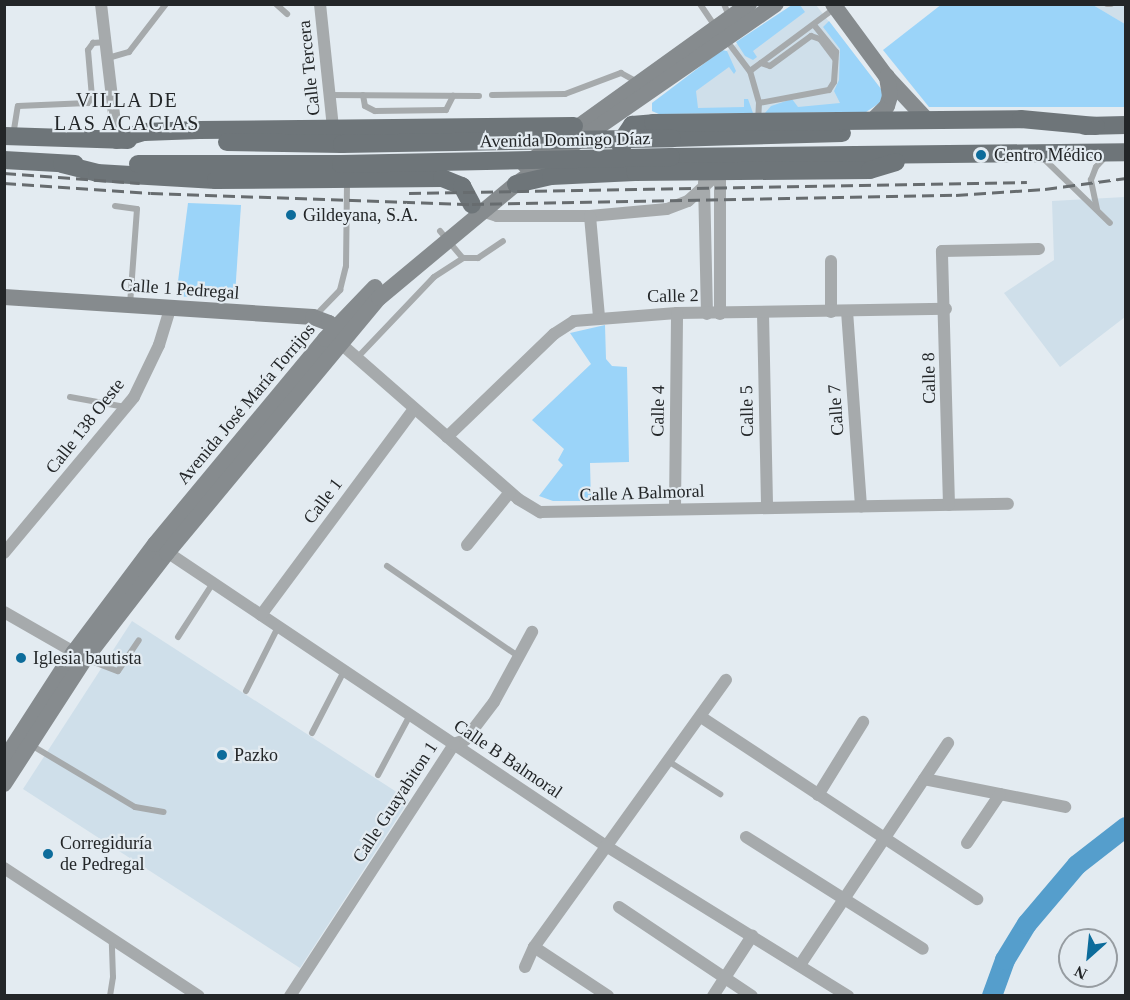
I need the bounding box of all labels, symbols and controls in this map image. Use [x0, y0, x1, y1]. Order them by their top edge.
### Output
street label: Calle Tercera [293, 19, 325, 117]
district label: VILLA DE LAS ACACIAS [53, 89, 201, 136]
street label: Avenida Domingo Díaz [480, 128, 650, 152]
place label: Centro Médico [994, 144, 1102, 166]
marker: Centro Médico [972, 146, 990, 164]
place label: Gildeyana, S.A. [303, 204, 418, 226]
marker: Gildeyana, S.A. [284, 208, 298, 222]
street label: Calle 1 Pedregal [120, 274, 240, 304]
street label: Calle 2 [647, 285, 699, 307]
street label: Avenida José María Torrijos [172, 319, 320, 489]
street label: Calle 8 [918, 352, 940, 404]
street label: Calle 138 Oeste [41, 374, 129, 478]
street label: Calle 7 [823, 384, 849, 436]
street label: Calle 4 [647, 385, 669, 437]
street label: Calle 5 [736, 385, 758, 437]
street label: Calle 1 [299, 474, 347, 528]
street label: Calle A Balmoral [578, 480, 706, 506]
place label: Iglesia bautista [33, 647, 141, 669]
marker: Iglesia bautista [14, 651, 28, 665]
street label: Calle B Balmoral [450, 715, 566, 803]
street label: Calle Guayabiton 1 [348, 737, 442, 867]
place label: Pazko [234, 744, 278, 766]
marker: Pazko [215, 748, 229, 762]
place label: Corregiduría de Pedregal [60, 833, 152, 876]
marker: Corregiduría de Pedregal [41, 847, 55, 861]
north arrow [1058, 928, 1118, 988]
text: N [1071, 963, 1090, 983]

